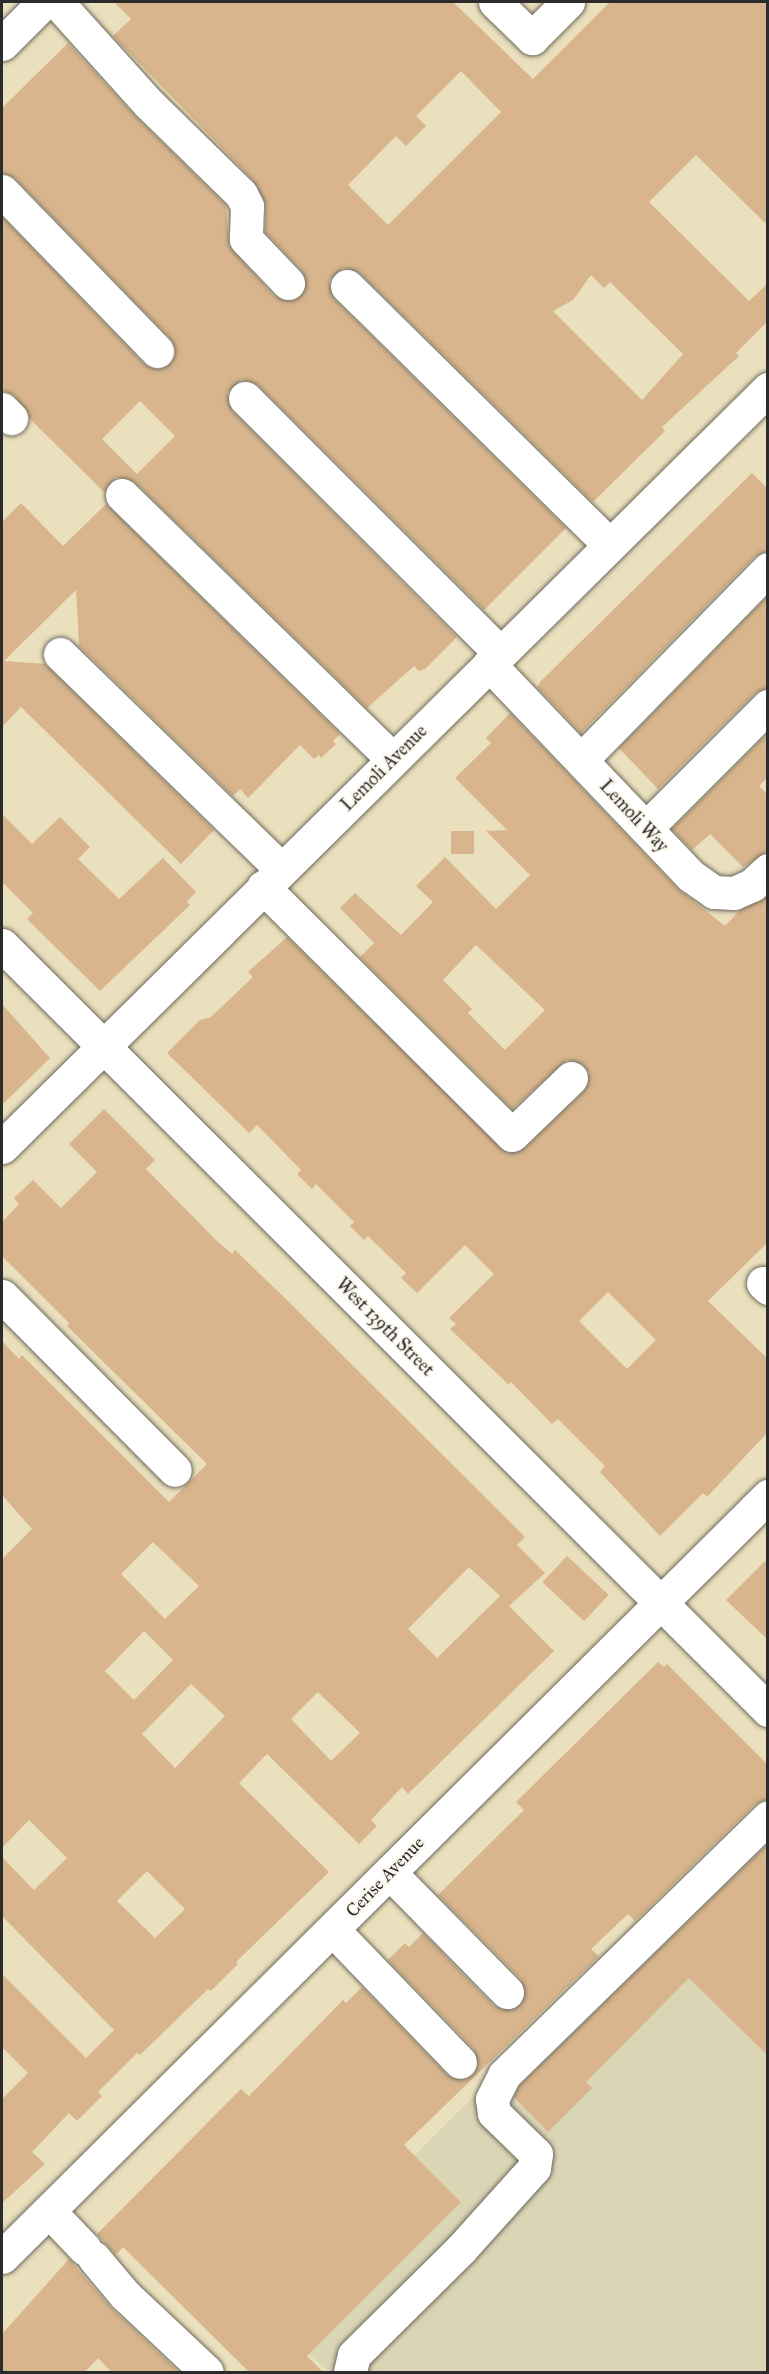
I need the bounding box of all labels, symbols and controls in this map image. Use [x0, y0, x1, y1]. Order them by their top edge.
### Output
street label: Lemoli Avenue [337, 721, 431, 815]
street label: Lemoli Way [595, 775, 673, 857]
street label: West 139th Street [332, 1274, 438, 1380]
street label: Cerise Avenue [341, 1832, 429, 1922]

